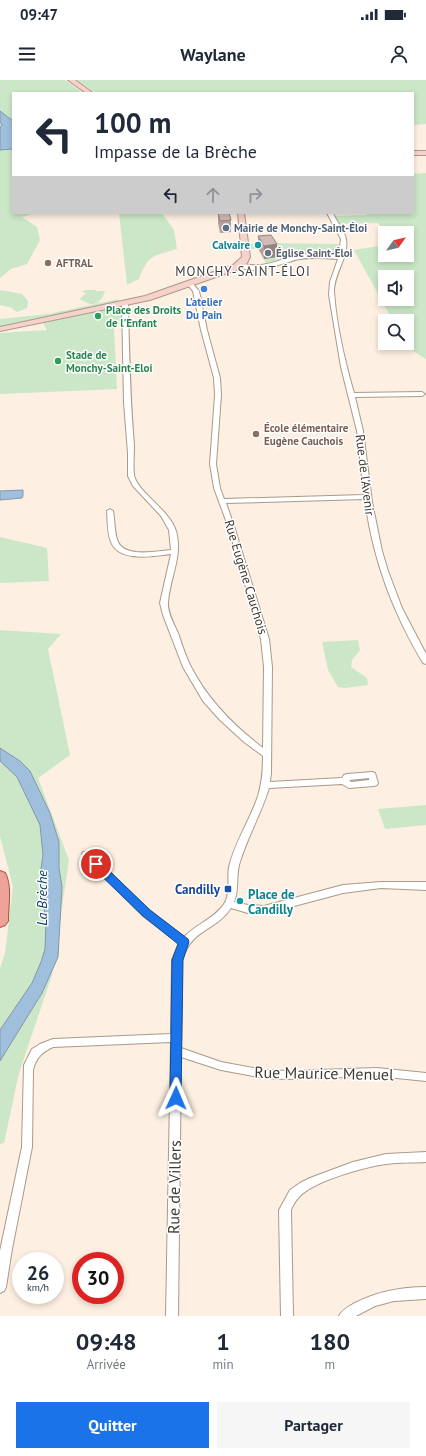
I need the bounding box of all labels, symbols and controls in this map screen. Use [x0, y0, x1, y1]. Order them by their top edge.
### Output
text: 09:47 [20, 5, 58, 24]
icon: menu [16, 43, 38, 65]
text: Waylane [180, 43, 246, 66]
icon: person [388, 43, 410, 65]
text: 100 m [94, 104, 171, 141]
icon: left [28, 108, 80, 160]
text: Impasse de la Brèche [94, 140, 257, 163]
icon: left [160, 184, 182, 206]
icon: ahead [202, 184, 224, 206]
icon: right [244, 184, 266, 206]
place label: Mairie de Monchy-Saint-Éloi [234, 221, 367, 235]
marker: Mairie de Monchy-Saint-Éloi [221, 223, 231, 233]
north arrow [378, 226, 414, 262]
map controls [378, 226, 414, 350]
place label: Calvaire [212, 238, 250, 252]
marker: Calvaire [253, 240, 263, 250]
place label: Église Saint-Éloi [276, 246, 353, 260]
marker: Église Saint-Éloi [263, 248, 273, 258]
place label: AFTRAL [56, 256, 93, 270]
marker: AFTRAL [43, 258, 53, 268]
district label: MONCHY-SAINT-ÉLOI [175, 263, 311, 280]
button: sound [378, 270, 414, 306]
marker: L'atelier Du Pain [199, 284, 209, 294]
place label: L'atelier Du Pain [186, 295, 222, 322]
place label: Place des Droits de l'Enfant [106, 303, 182, 330]
marker: Place des Droits de l'Enfant [93, 311, 103, 321]
button: search [378, 314, 414, 350]
place label: Stade de Monchy-Saint-Eloi [66, 348, 152, 375]
marker: Stade de Monchy-Saint-Eloi [53, 356, 63, 366]
place label: École élémentaire Eugène Cauchois [264, 421, 349, 448]
marker: École élémentaire Eugène Cauchois [251, 429, 261, 439]
street label: Rue de l'Avenir [352, 433, 378, 517]
street label: Rue Eugène Cauchois [220, 518, 272, 636]
pin [79, 847, 113, 881]
icon: arrive [85, 853, 107, 875]
water label: La Brèche [33, 870, 51, 926]
place label: Candilly [175, 881, 221, 898]
marker: Candilly [223, 884, 233, 894]
place label: Place de Candilly [248, 886, 295, 918]
marker: Place de Candilly [235, 896, 245, 906]
street label: Rue Maurice Menuel [254, 1062, 394, 1084]
position arrow [155, 1077, 197, 1119]
street label: Rue de Villers [163, 1140, 185, 1234]
speed limit sign: 30 [72, 1252, 124, 1304]
text: 26 [27, 1260, 49, 1286]
text: km/h [27, 1281, 49, 1294]
text: 09:48 [76, 1326, 137, 1357]
text: 1 [216, 1326, 230, 1357]
text: 180 [309, 1326, 350, 1357]
text: Arrivée [87, 1356, 126, 1373]
text: min [212, 1356, 234, 1373]
text: m [325, 1356, 335, 1373]
button: Quitter [16, 1402, 209, 1448]
button: Partager [217, 1402, 410, 1448]

